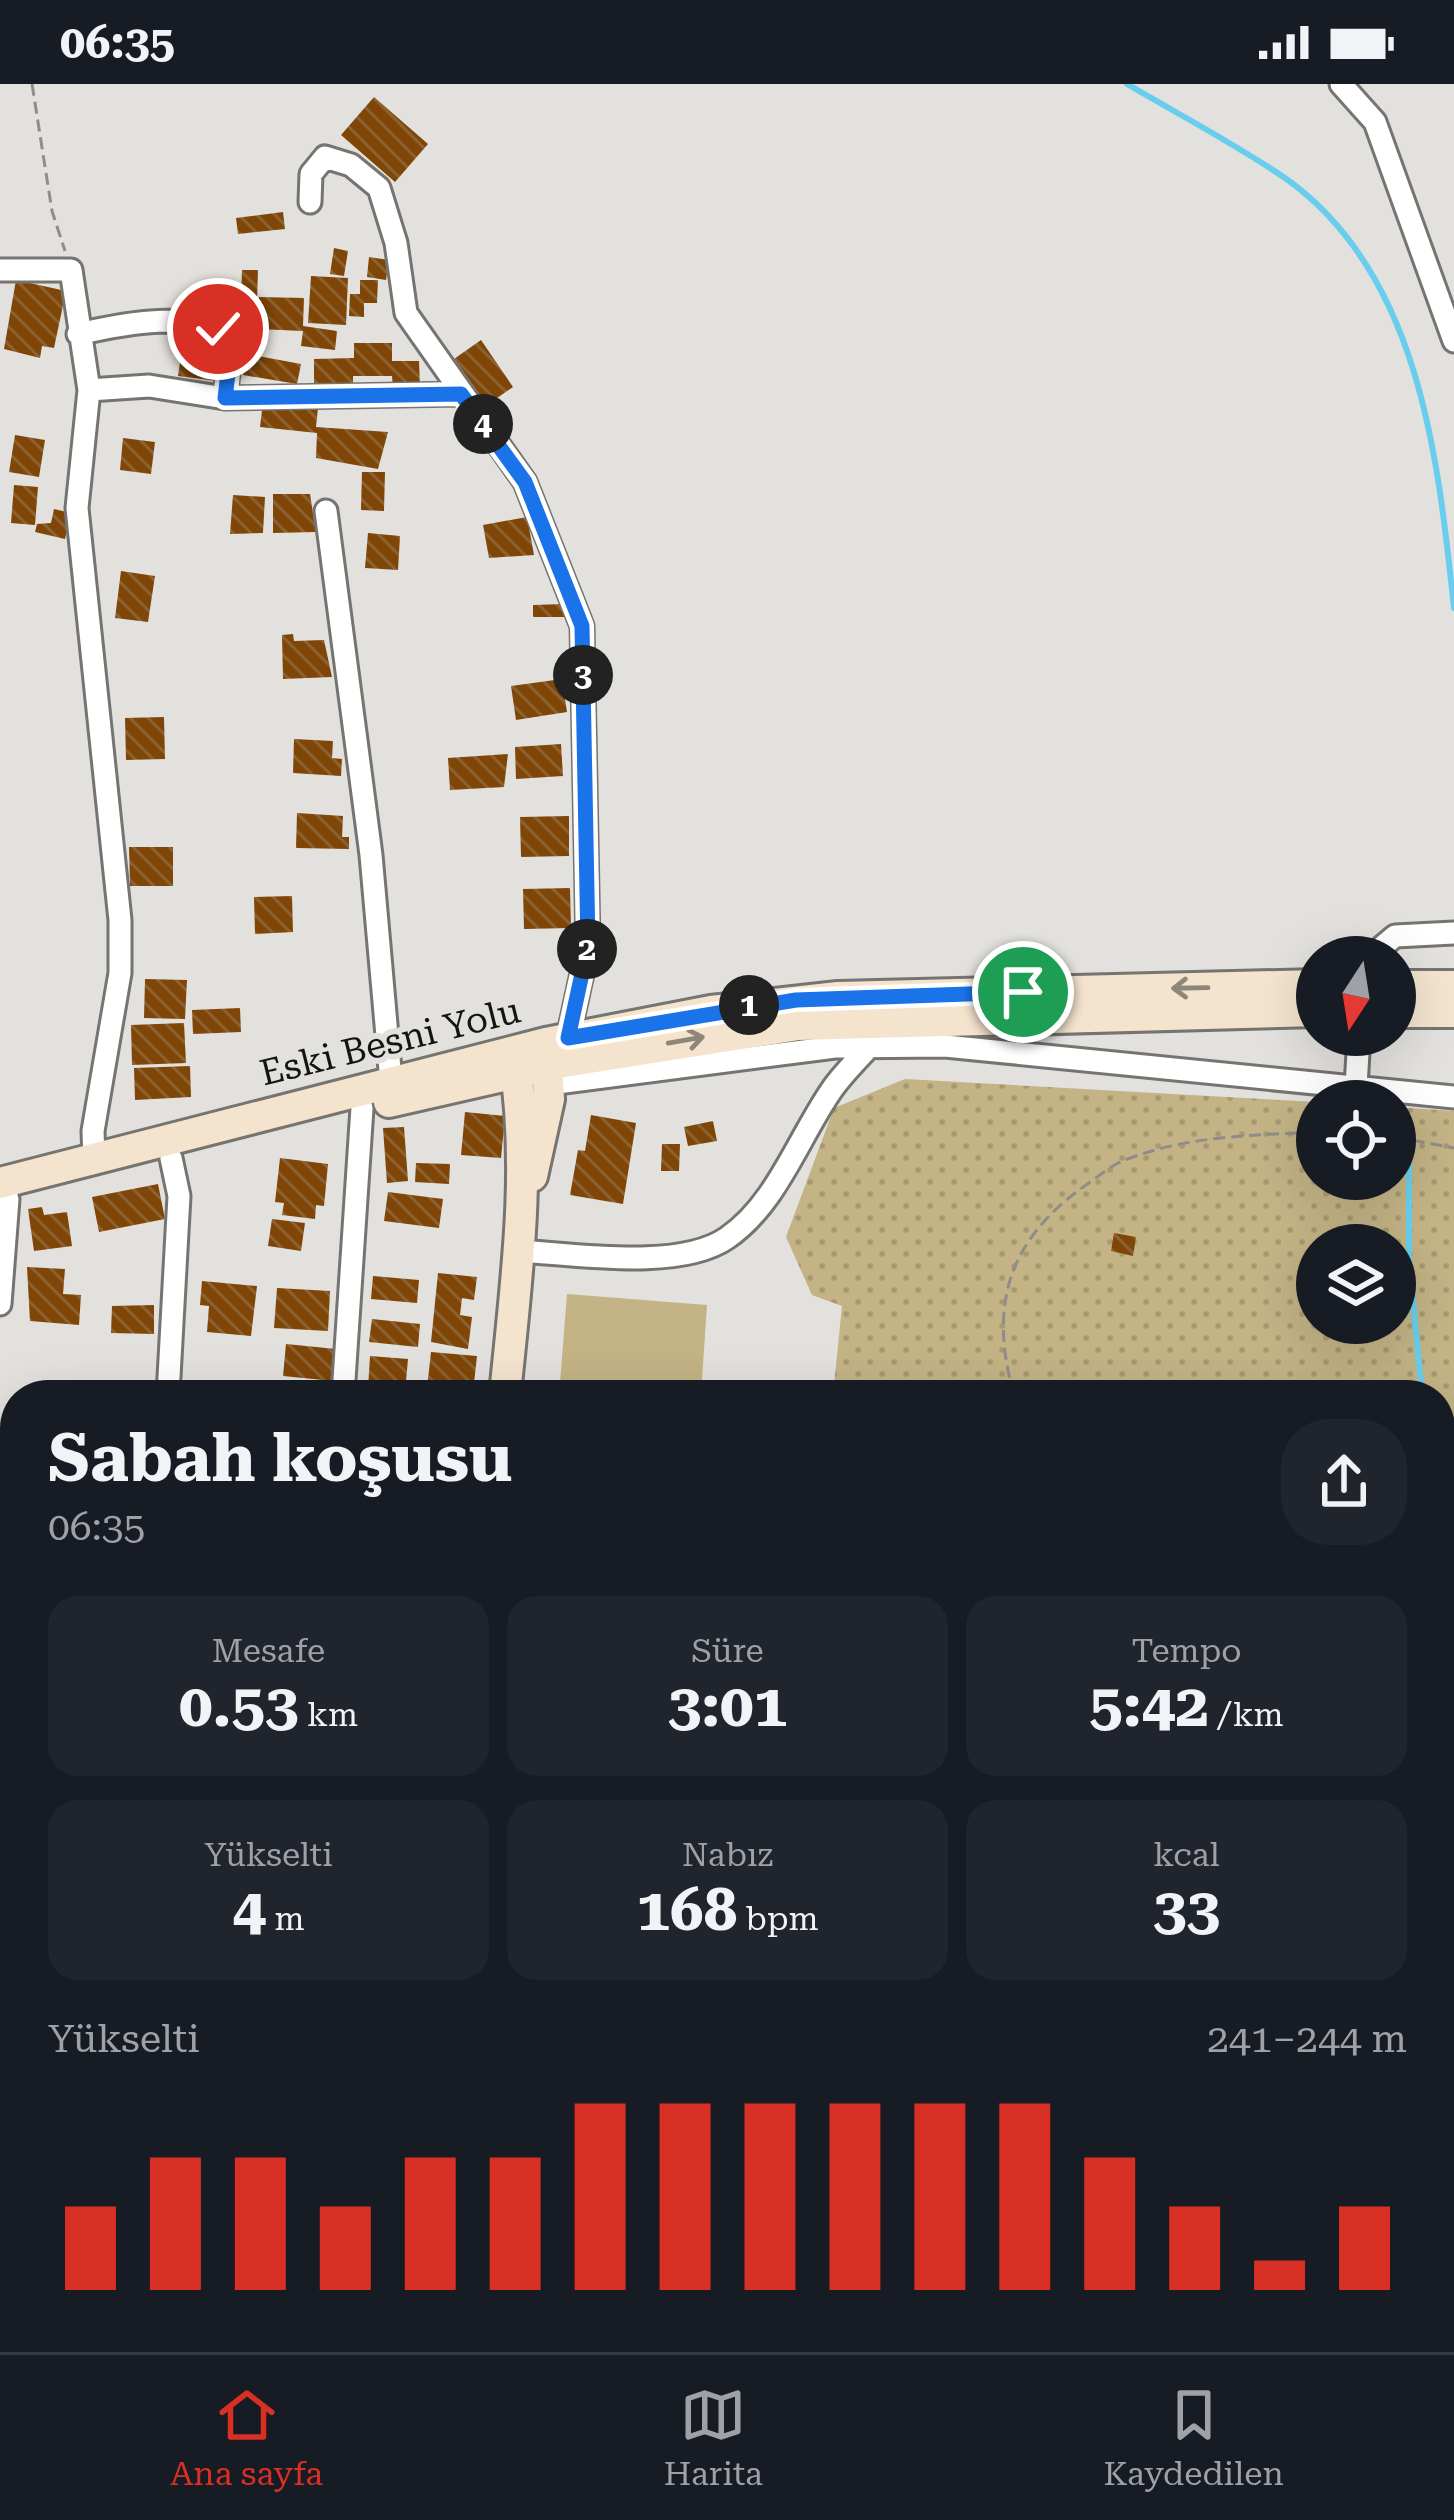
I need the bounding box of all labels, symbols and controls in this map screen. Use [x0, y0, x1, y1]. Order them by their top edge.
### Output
text: 06:35 [60, 16, 175, 69]
pin [167, 278, 269, 380]
icon: check [185, 296, 251, 362]
pin: 4 [453, 394, 513, 454]
text: 4 [474, 404, 492, 443]
pin: 3 [553, 645, 613, 705]
text: 3 [574, 655, 592, 694]
pin: 2 [557, 919, 617, 979]
text: 2 [578, 929, 596, 968]
north arrow [1296, 936, 1416, 1056]
map controls [1296, 936, 1416, 1344]
pin [972, 941, 1074, 1043]
icon: arrive [990, 959, 1056, 1025]
pin: 1 [719, 975, 779, 1035]
one-way arrow [1171, 977, 1210, 1000]
text: 1 [740, 985, 758, 1024]
street label: Eski Besni Yolu [256, 989, 525, 1095]
one-way arrow [666, 1028, 705, 1051]
button: locate [1296, 1080, 1416, 1200]
button: layers [1296, 1224, 1416, 1344]
button: share [1281, 1419, 1407, 1545]
text: Sabah koşusu [48, 1420, 512, 1497]
text: 06:35 [48, 1504, 145, 1550]
text: Mesafe [212, 1631, 325, 1670]
text: Süre [691, 1631, 764, 1670]
text: Tempo [1132, 1631, 1242, 1670]
text: 0.53 [179, 1670, 299, 1741]
text: 3:01 [668, 1670, 787, 1741]
text: 5:42 [1089, 1670, 1209, 1741]
text: km [299, 1695, 358, 1734]
text: /km [1209, 1695, 1284, 1734]
text: Yükselti [204, 1835, 333, 1874]
text: Nabız [682, 1835, 773, 1874]
text: kcal [1153, 1835, 1220, 1874]
text: 4 [232, 1874, 266, 1945]
text: 168 [636, 1874, 737, 1945]
text: 33 [1153, 1874, 1220, 1945]
text: m [266, 1899, 305, 1938]
text: bpm [737, 1899, 819, 1938]
text: Yükselti [48, 2016, 200, 2062]
text: 241–244 m [1207, 2016, 1407, 2062]
tab: Ana sayfa [170, 2382, 323, 2493]
tab: Harita [664, 2382, 763, 2493]
tab: Kaydedilen [1104, 2382, 1284, 2493]

